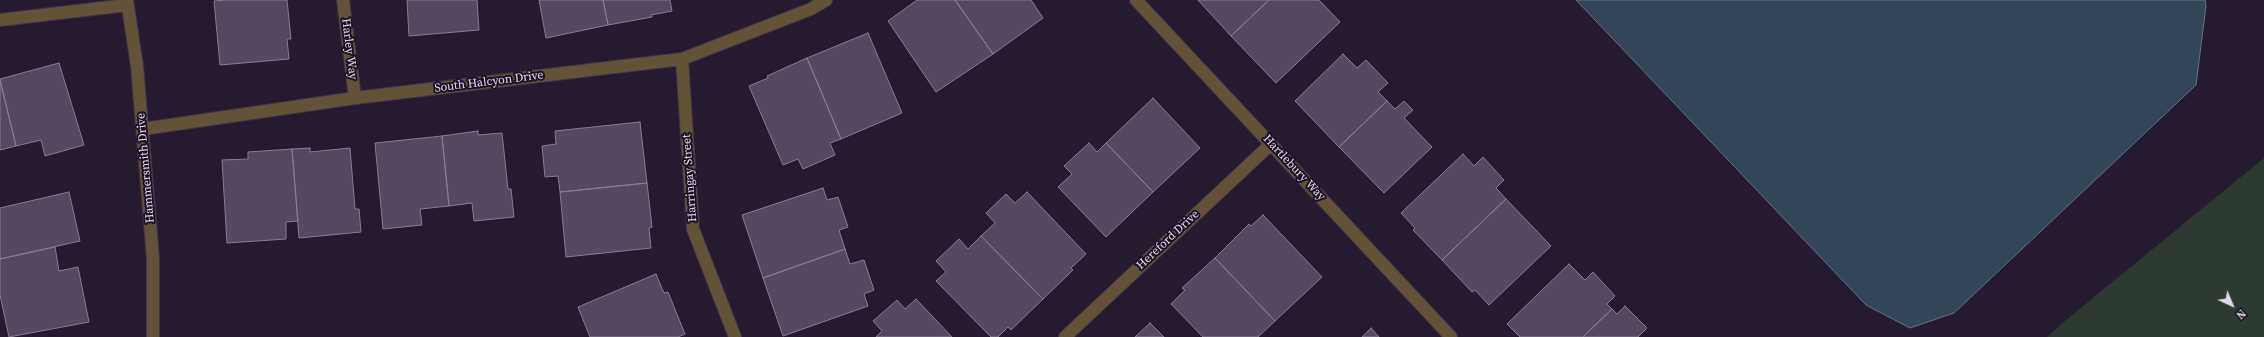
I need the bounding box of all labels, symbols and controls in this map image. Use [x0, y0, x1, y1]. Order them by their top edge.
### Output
street label: Harley Way [338, 18, 360, 80]
street label: South Halcyon Drive [434, 68, 544, 96]
street label: Hammersmith Drive [134, 112, 158, 224]
street label: Hartlebury Way [1260, 132, 1328, 204]
street label: Harringay Street [680, 134, 700, 222]
street label: Hereford Drive [1134, 207, 1202, 273]
north arrow [2212, 285, 2252, 325]
text: N [2233, 306, 2249, 322]

